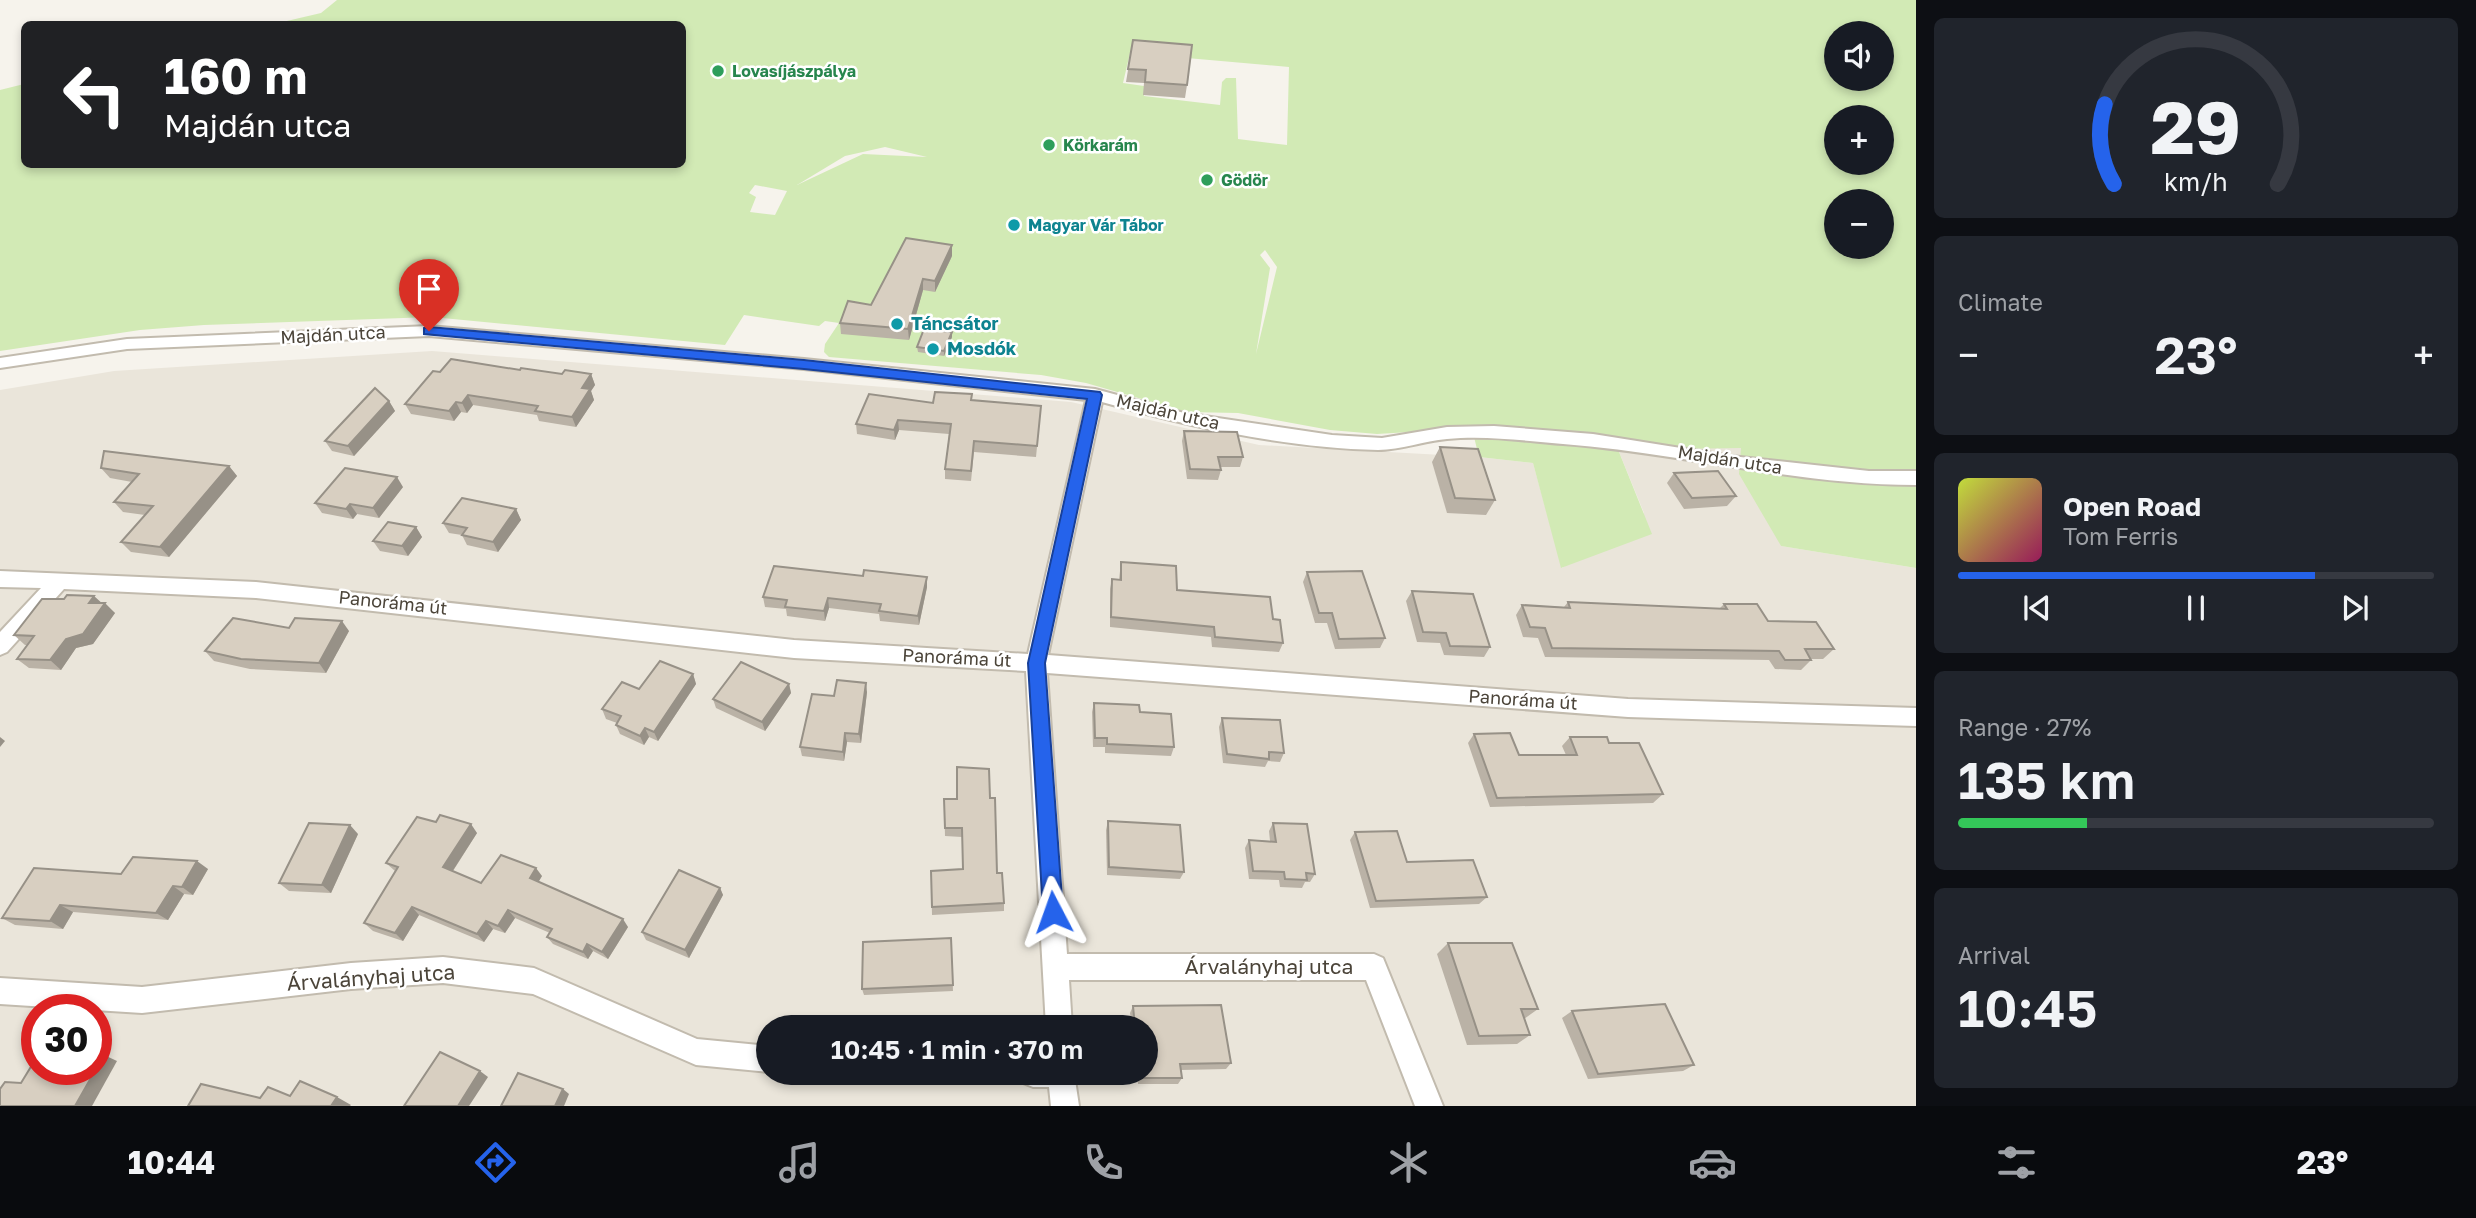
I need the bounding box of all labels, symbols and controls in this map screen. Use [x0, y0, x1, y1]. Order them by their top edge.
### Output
map controls [1824, 21, 1894, 259]
button: sound [1824, 21, 1894, 91]
text: 160 m [164, 46, 307, 105]
icon: left [49, 49, 140, 140]
place label: Lovasíjászpálya [732, 61, 856, 81]
marker: Lovasíjászpálya [710, 63, 726, 79]
text: 29 [2151, 83, 2241, 170]
button: + [1824, 105, 1894, 175]
text: Majdán utca [164, 106, 351, 144]
place label: Körkarám [1063, 135, 1138, 155]
marker: Körkarám [1041, 137, 1057, 153]
text: km/h [2164, 166, 2228, 197]
place label: Gödör [1221, 170, 1268, 190]
marker: Gödör [1199, 172, 1215, 188]
button: − [1824, 189, 1894, 259]
place label: Magyar Vár Tábor [1028, 215, 1164, 235]
marker: Magyar Vár Tábor [1006, 217, 1022, 233]
pin [399, 259, 459, 331]
icon: arrive [410, 270, 448, 308]
text: Climate [1958, 288, 2043, 316]
place label: Táncsátor [911, 312, 998, 334]
marker: Táncsátor [889, 316, 905, 332]
street label: Majdán utca [280, 320, 386, 348]
text: 23° [2155, 323, 2237, 385]
text: − [1958, 332, 1979, 377]
text: + [2413, 332, 2434, 377]
place label: Mosdók [947, 337, 1017, 359]
marker: Mosdók [925, 341, 941, 357]
street label: Majdán utca [1114, 388, 1222, 434]
street label: Majdán utca [1676, 440, 1784, 478]
text: Open Road [2063, 491, 2201, 522]
text: Tom Ferris [2063, 522, 2178, 550]
street label: Panoráma út [338, 585, 449, 619]
icon: previous [2018, 589, 2056, 627]
icon: pause [2177, 589, 2215, 627]
icon: next [2336, 589, 2374, 627]
street label: Panoráma út [902, 643, 1012, 671]
street label: Panoráma út [1468, 684, 1578, 714]
text: Range · 27% [1958, 713, 2091, 741]
text: 135 km [1958, 748, 2135, 810]
position arrow [1016, 875, 1090, 949]
text: Arrival [1958, 941, 2030, 969]
street label: Árvalányhaj utca [1185, 953, 1353, 979]
street label: Árvalányhaj utca [286, 958, 456, 996]
text: 10:45 [1958, 976, 2097, 1038]
speed limit sign: 30 [21, 994, 112, 1085]
text: 10:45 · 1 min · 370 m [831, 1034, 1083, 1065]
icon: directions [471, 1138, 520, 1187]
icon: music [775, 1138, 824, 1187]
icon: phone [1079, 1138, 1128, 1187]
icon: climate [1384, 1138, 1433, 1187]
icon: car [1688, 1138, 1737, 1187]
icon: filters [1992, 1138, 2041, 1187]
text: 10:44 [128, 1143, 215, 1181]
text: 23° [2297, 1143, 2348, 1181]

